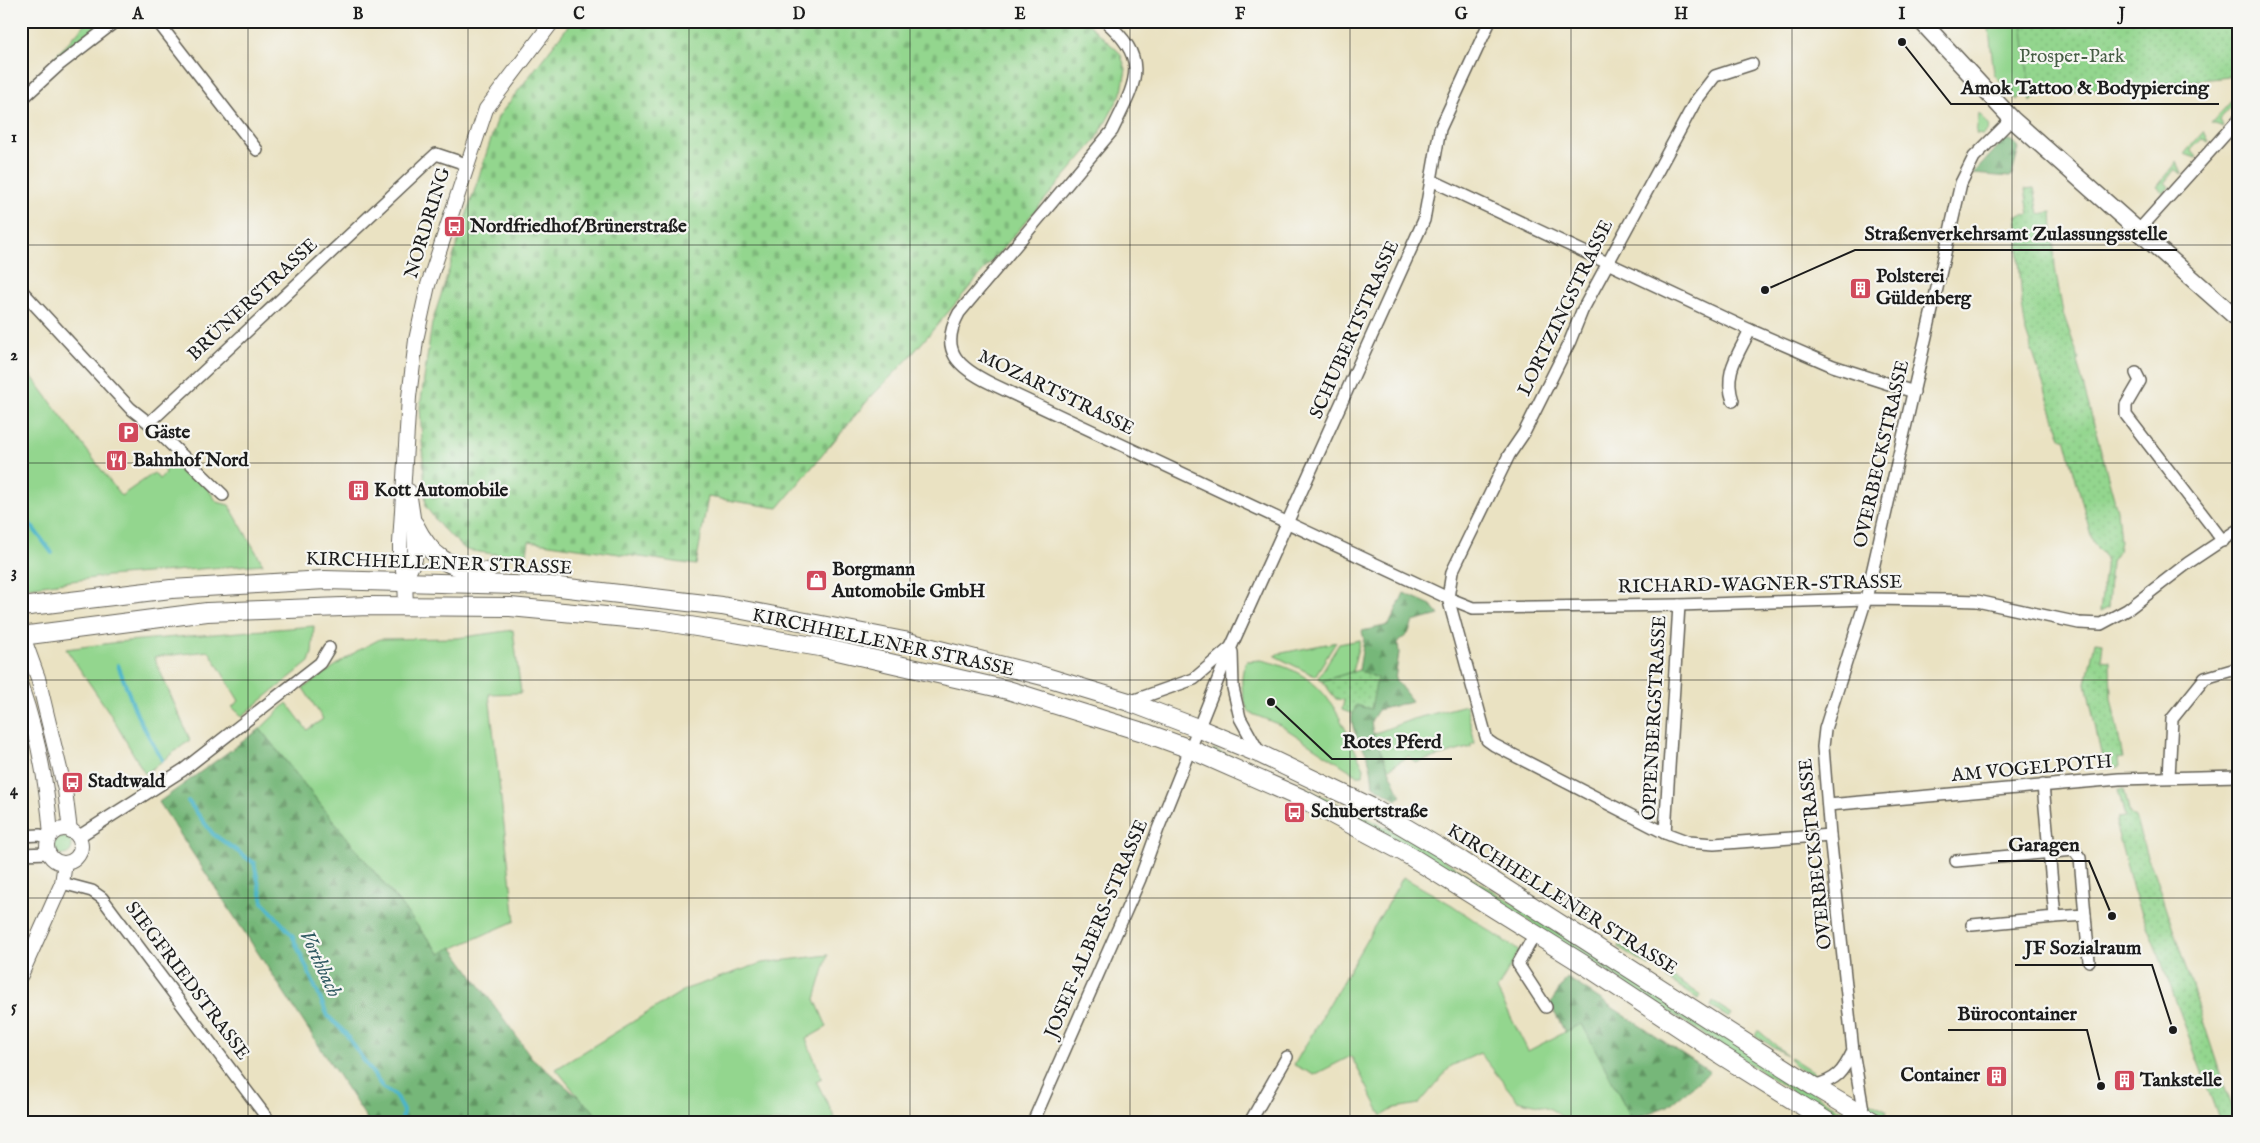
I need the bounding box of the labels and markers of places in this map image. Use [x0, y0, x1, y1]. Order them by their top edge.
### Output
callout: Amok Tattoo & Bodypiercing [1951, 69, 2219, 104]
bus stop icon: Nordfriedhof/Brünerstraße [442, 215, 466, 239]
place label: Nordfriedhof/Brünerstraße [469, 215, 687, 239]
callout: Straßenverkehrsamt Zulassungsstelle [1855, 215, 2177, 250]
place label: Polsterei Güldenberg [1876, 265, 1972, 311]
building icon: Polsterei Güldenberg [1848, 276, 1872, 300]
parking icon: Gäste [117, 421, 141, 445]
place label: Gäste [145, 421, 191, 445]
restaurant icon: Bahnhof Nord [105, 449, 129, 473]
place label: Bahnhof Nord [133, 449, 249, 473]
building icon: Kott Automobile [346, 479, 370, 503]
place label: Kott Automobile [374, 479, 509, 503]
place label: Borgmann Automobile GmbH [831, 558, 986, 604]
shop icon: Borgmann Automobile GmbH [804, 569, 828, 593]
callout: Rotes Pferd [1332, 724, 1452, 759]
bus stop icon: Stadtwald [60, 770, 84, 794]
place label: Stadtwald [88, 770, 166, 794]
bus stop icon: Schubertstraße [1283, 800, 1307, 824]
place label: Schubertstraße [1311, 800, 1428, 824]
callout: Garagen [1998, 826, 2089, 861]
callout: JF Sozialraum [2015, 930, 2152, 965]
callout: Bürocontainer [1948, 995, 2087, 1030]
place label: Container [1901, 1064, 1981, 1088]
building icon: Container [1984, 1064, 2008, 1088]
building icon: Tankstelle [2112, 1069, 2136, 1093]
place label: Tankstelle [2139, 1069, 2222, 1093]

